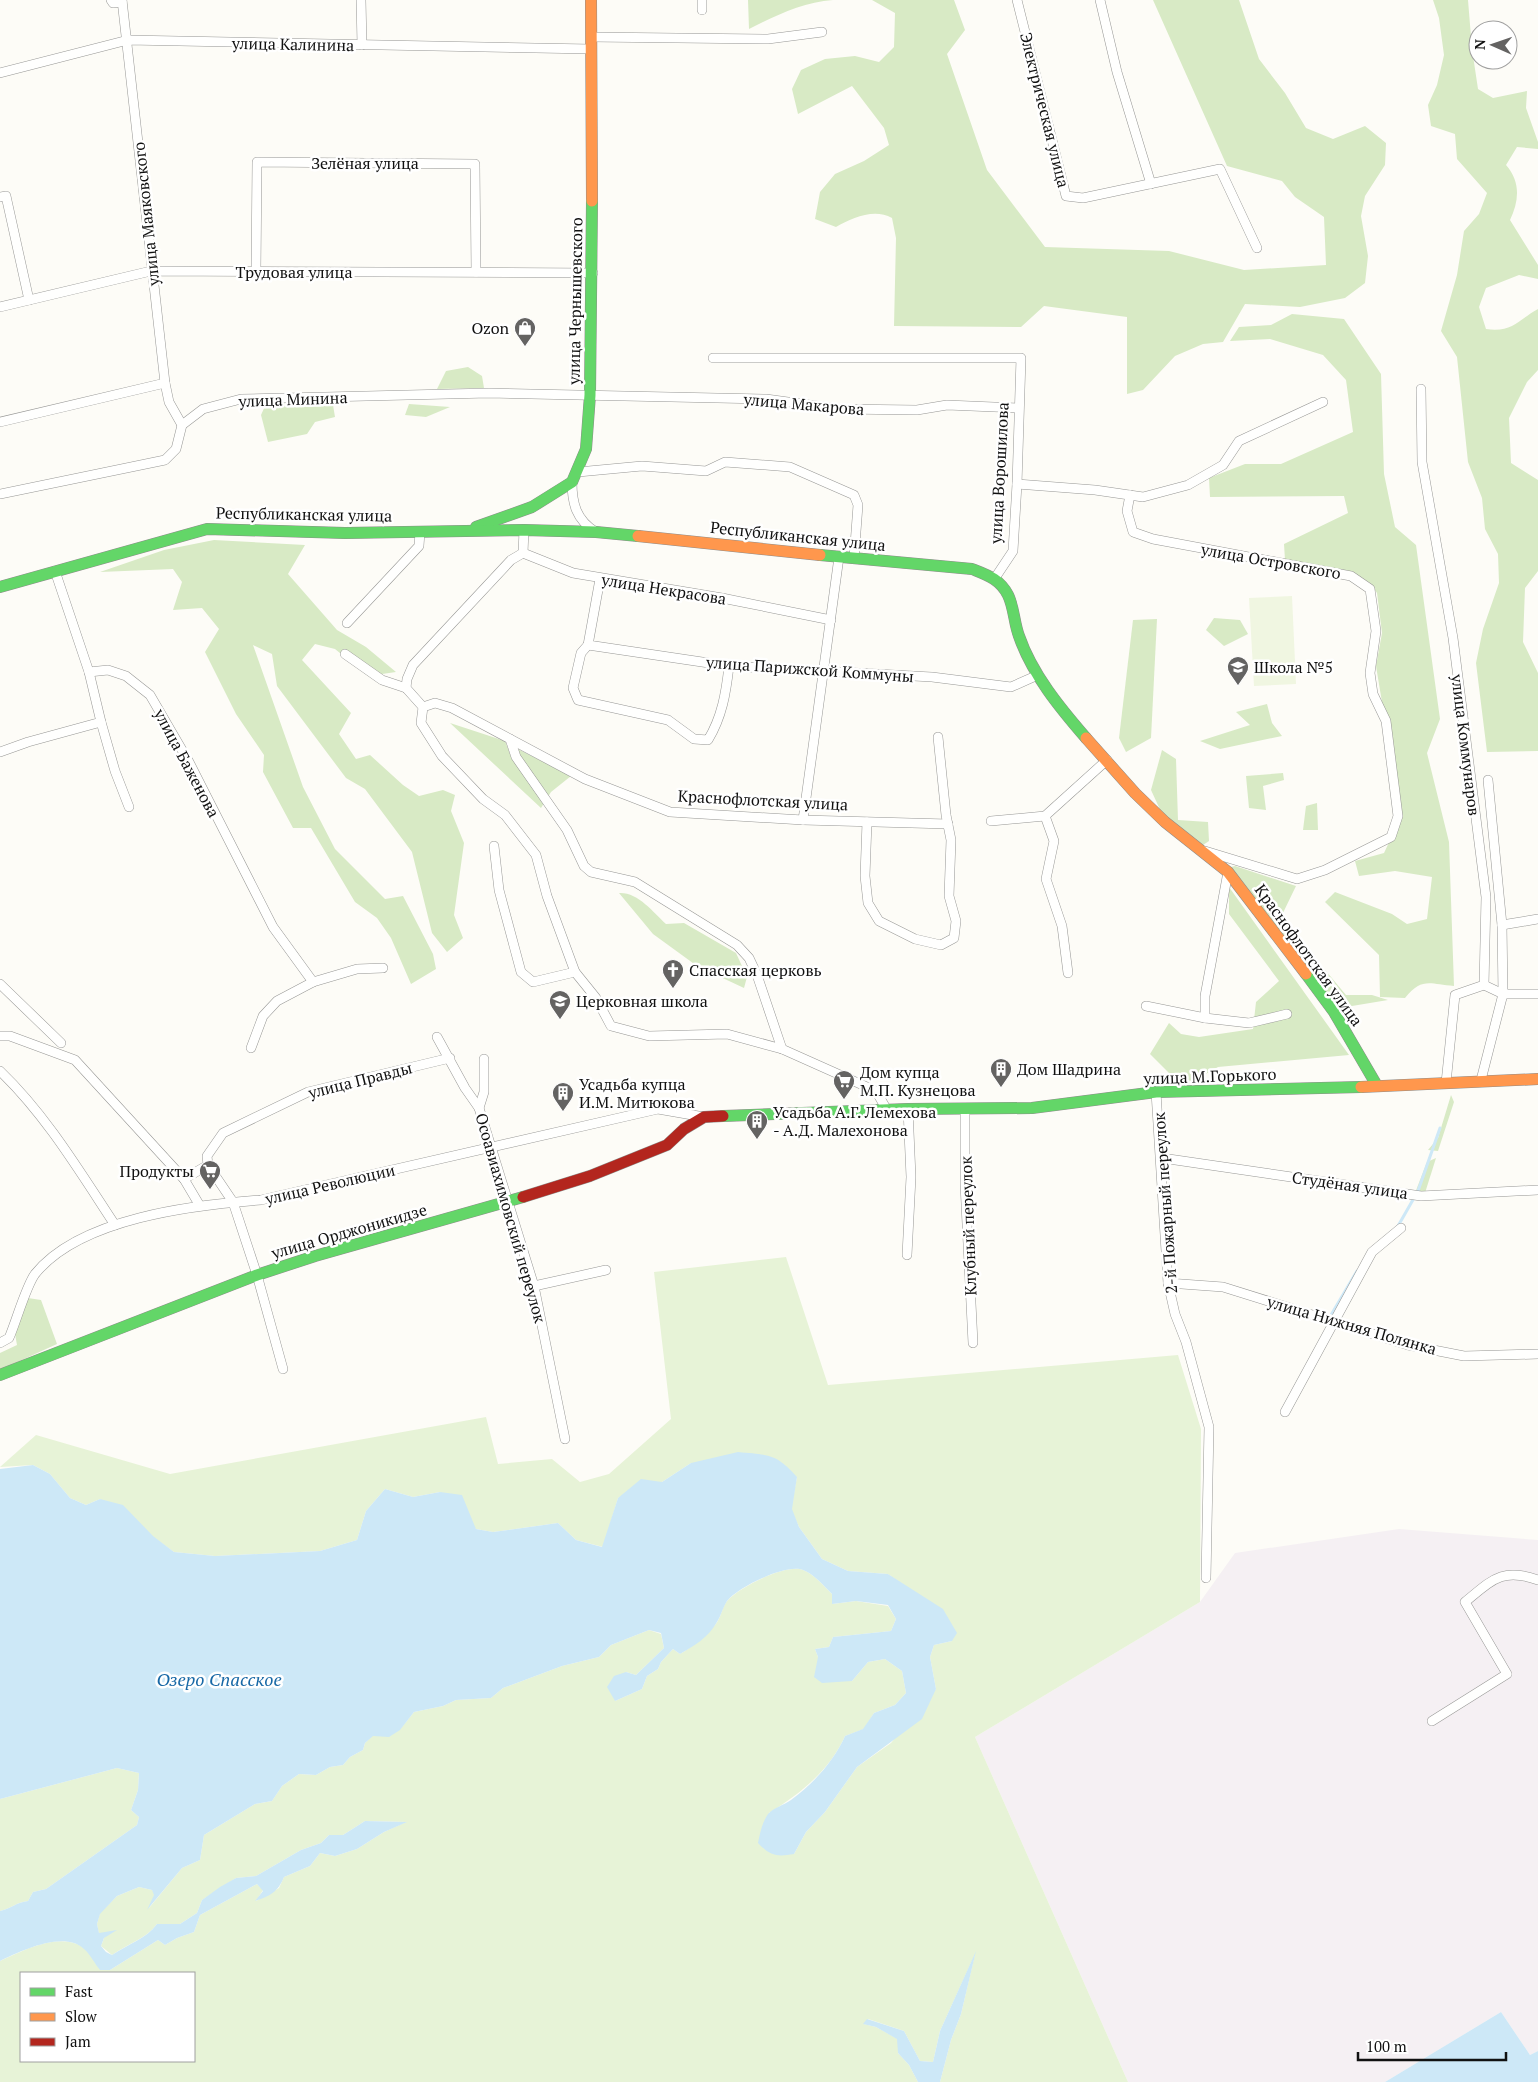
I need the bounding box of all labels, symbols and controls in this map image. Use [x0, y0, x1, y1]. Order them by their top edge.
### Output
north arrow [1468, 20, 1518, 70]
street label: Электрическая улица [1015, 30, 1075, 190]
street label: улица Калинина [231, 32, 354, 56]
text: N [1470, 39, 1489, 50]
street label: улица Маяковского [127, 141, 165, 288]
street label: Зелёная улица [311, 152, 419, 174]
street label: улица Чернышевского [563, 217, 587, 386]
street label: Трудовая улица [235, 261, 353, 283]
shop icon: Ozon [513, 316, 537, 347]
place label: Ozon [471, 317, 509, 339]
street label: улица Минина [237, 386, 348, 412]
street label: улица Макарова [742, 388, 865, 420]
street label: улица Ворошилова [984, 402, 1014, 545]
street label: Республиканская улица [216, 501, 392, 527]
street label: Республиканская улица [709, 516, 887, 556]
street label: улица Островского [1198, 538, 1343, 584]
street label: улица Некрасова [599, 568, 728, 610]
street label: улица Парижской Коммуны [704, 651, 915, 687]
school or university icon: Школа №5 [1226, 655, 1250, 686]
place label: Школа №5 [1254, 656, 1333, 678]
street label: улица Коммунаров [1446, 672, 1486, 817]
street label: улица Баженова [149, 704, 225, 821]
street label: Краснофлотская улица [677, 785, 849, 815]
street label: Краснофлотская улица [1250, 880, 1368, 1030]
church icon: Спасская церковь [661, 958, 685, 989]
place label: Спасская церковь [689, 959, 822, 981]
school or university icon: Церковная школа [548, 989, 572, 1020]
place label: Церковная школа [576, 990, 708, 1012]
street label: улица Правды [305, 1056, 414, 1104]
building icon: Дом Шадрина [989, 1057, 1013, 1088]
place label: Дом Шадрина [1017, 1058, 1121, 1080]
place label: Дом купца М.П. Кузнецова [860, 1061, 976, 1101]
street label: улица М.Горького [1142, 1063, 1277, 1089]
supermarket icon: Дом купца М.П. Кузнецова [832, 1069, 856, 1100]
place label: Усадьба купца И.М. Митюкова [579, 1073, 695, 1113]
building icon: Усадьба купца И.М. Митюкова [551, 1081, 575, 1112]
place label: Усадьба А.Г. Лемехова - А.Д. Малехонова [773, 1101, 936, 1141]
building icon: Усадьба А.Г. Лемехова - А.Д. Малехонова [745, 1109, 769, 1140]
street label: Осоавиахимовский переулок [470, 1110, 552, 1326]
street label: 2-й Пожарный переулок [1148, 1111, 1182, 1294]
street label: Клубный переулок [955, 1155, 981, 1296]
street label: улица Революции [262, 1158, 397, 1210]
supermarket icon: Продукты [198, 1159, 222, 1190]
place label: Продукты [119, 1160, 194, 1182]
street label: Студёная улица [1291, 1166, 1409, 1204]
street label: улица Орджоникидзе [268, 1198, 429, 1264]
street label: улица Нижняя Полянка [1264, 1290, 1439, 1360]
water label: Озеро Спасское [156, 1667, 282, 1691]
legend [20, 1972, 195, 2062]
text: Fast [65, 1981, 93, 2001]
text: Slow [65, 2006, 98, 2026]
scale bar [1358, 2030, 1506, 2062]
text: Jam [65, 2031, 91, 2051]
text: 100 m [1366, 2036, 1407, 2056]

